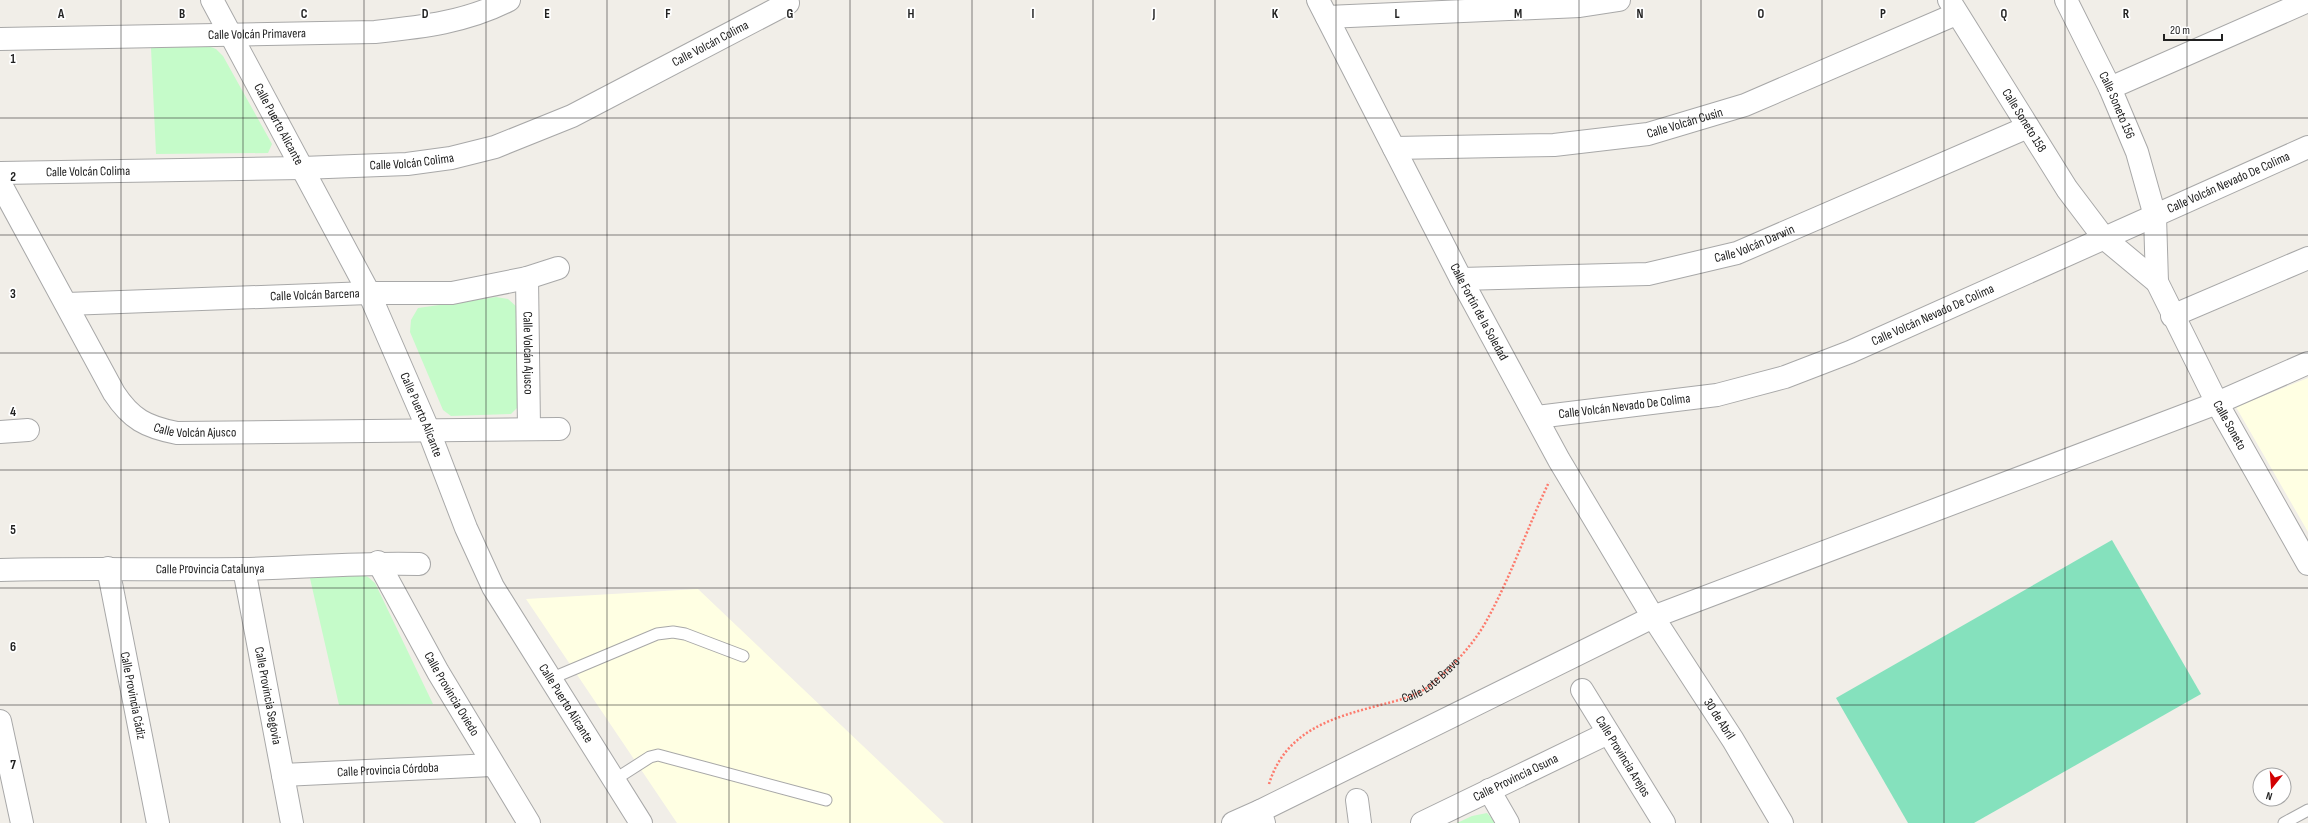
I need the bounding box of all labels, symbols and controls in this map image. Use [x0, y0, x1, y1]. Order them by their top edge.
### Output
text: A [57, 6, 65, 22]
text: B [179, 6, 185, 22]
text: C [301, 6, 308, 22]
text: D [422, 6, 429, 22]
text: E [544, 6, 550, 22]
text: F [665, 6, 671, 22]
text: G [787, 6, 794, 22]
text: H [908, 6, 915, 22]
text: I [1032, 6, 1035, 22]
text: J [1152, 6, 1156, 22]
text: K [1272, 6, 1279, 22]
text: L [1394, 6, 1400, 22]
text: M [1514, 6, 1522, 22]
text: N [1637, 6, 1644, 22]
text: O [1758, 6, 1765, 22]
text: P [1880, 6, 1886, 22]
text: Q [2001, 6, 2008, 22]
text: R [2123, 6, 2130, 22]
scale bar [2164, 16, 2222, 42]
street label: Calle Volcán Colima [669, 17, 751, 70]
text: 20 m [2170, 23, 2190, 38]
street label: Calle Volcán Primavera [208, 25, 306, 43]
text: 1 [10, 51, 16, 67]
street label: Calle Soneto 156 [2095, 69, 2139, 142]
street label: Calle Puerto Alicante [250, 81, 307, 168]
street label: Calle Soneto 158 [1998, 86, 2050, 155]
street label: Calle Volcán Cusin [1645, 104, 1725, 142]
street label: Calle Volcán Nevado De Colima [2165, 148, 2292, 217]
street label: Calle Volcán Colima [369, 150, 456, 173]
street label: Calle Volcán Colima [46, 163, 130, 180]
text: 2 [10, 169, 16, 185]
street label: Calle Volcán Darwin [1713, 221, 1797, 266]
street label: Calle Fortín de la Soledad [1446, 261, 1512, 363]
street label: Calle Volcán Nevado De Colima [1869, 281, 1997, 349]
street label: Calle Volcán Barcena [270, 285, 360, 305]
text: 3 [10, 286, 16, 302]
street label: Calle Volcán Ajusco [519, 311, 537, 395]
street label: Calle Puerto Alicante [396, 370, 446, 459]
street label: Calle Volcán Nevado De Colima [1558, 390, 1691, 422]
street label: Calle Soneto [2209, 398, 2250, 453]
text: 4 [10, 404, 16, 420]
street label: Calle Volcán Ajusco [151, 419, 236, 441]
text: 5 [10, 522, 16, 538]
street label: Calle Provincia Catalunya [156, 560, 265, 577]
text: 6 [10, 639, 16, 655]
street label: Calle Provincia Segovia [251, 646, 285, 746]
street label: Calle Provincia Oviedo [420, 649, 483, 739]
street label: Calle Provincia Cádiz [117, 650, 149, 741]
street label: Calle Lote Bravo [1400, 654, 1463, 707]
street label: Calle Puerto Alicante [535, 661, 597, 746]
street label: 30 de Abril [1700, 695, 1739, 743]
street label: Calle Provincia Arejos [1592, 713, 1654, 800]
street label: Calle Provincia Osuna [1471, 750, 1561, 805]
text: 7 [10, 757, 16, 773]
street label: Calle Provincia Córdoba [337, 760, 439, 780]
north arrow [2252, 767, 2292, 807]
text: N [2264, 789, 2274, 803]

